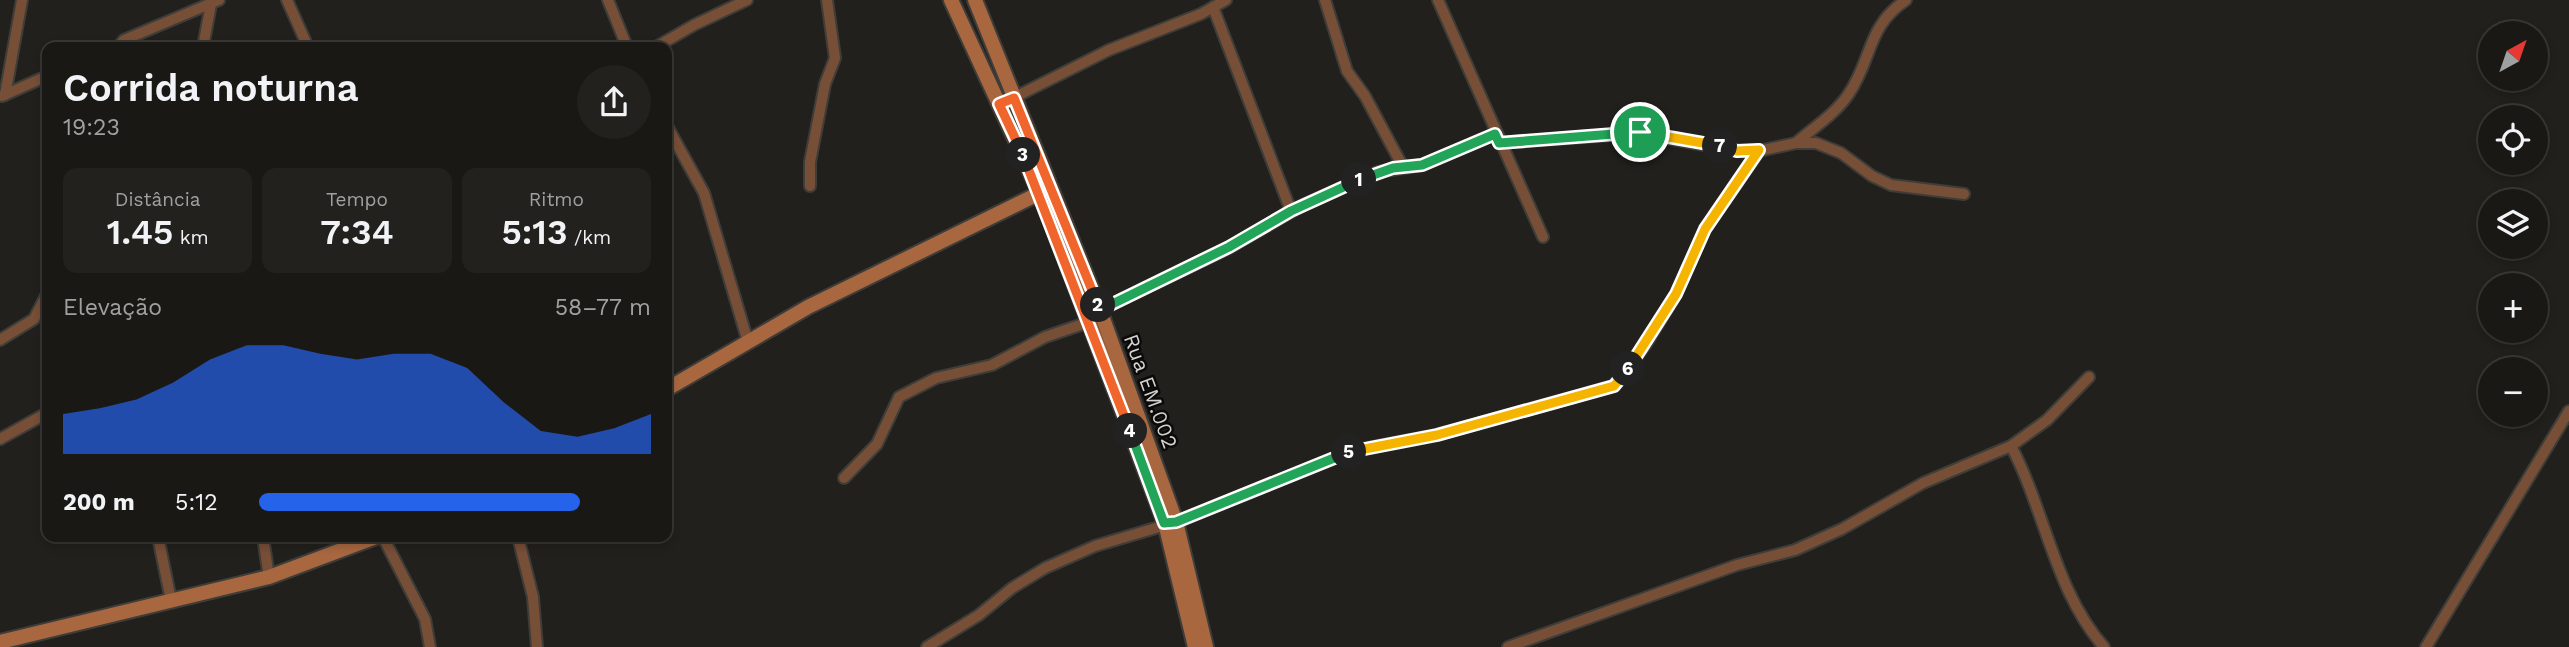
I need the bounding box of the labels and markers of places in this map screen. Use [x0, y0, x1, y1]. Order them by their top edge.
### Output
pin [1610, 102, 1670, 162]
pin: 7 [1702, 128, 1738, 164]
pin: 3 [1006, 138, 1040, 172]
pin: 1 [1342, 162, 1376, 198]
pin: 2 [1080, 288, 1116, 322]
pin: 6 [1610, 352, 1646, 386]
pin: 4 [1112, 414, 1148, 448]
pin: 5 [1332, 434, 1366, 470]

